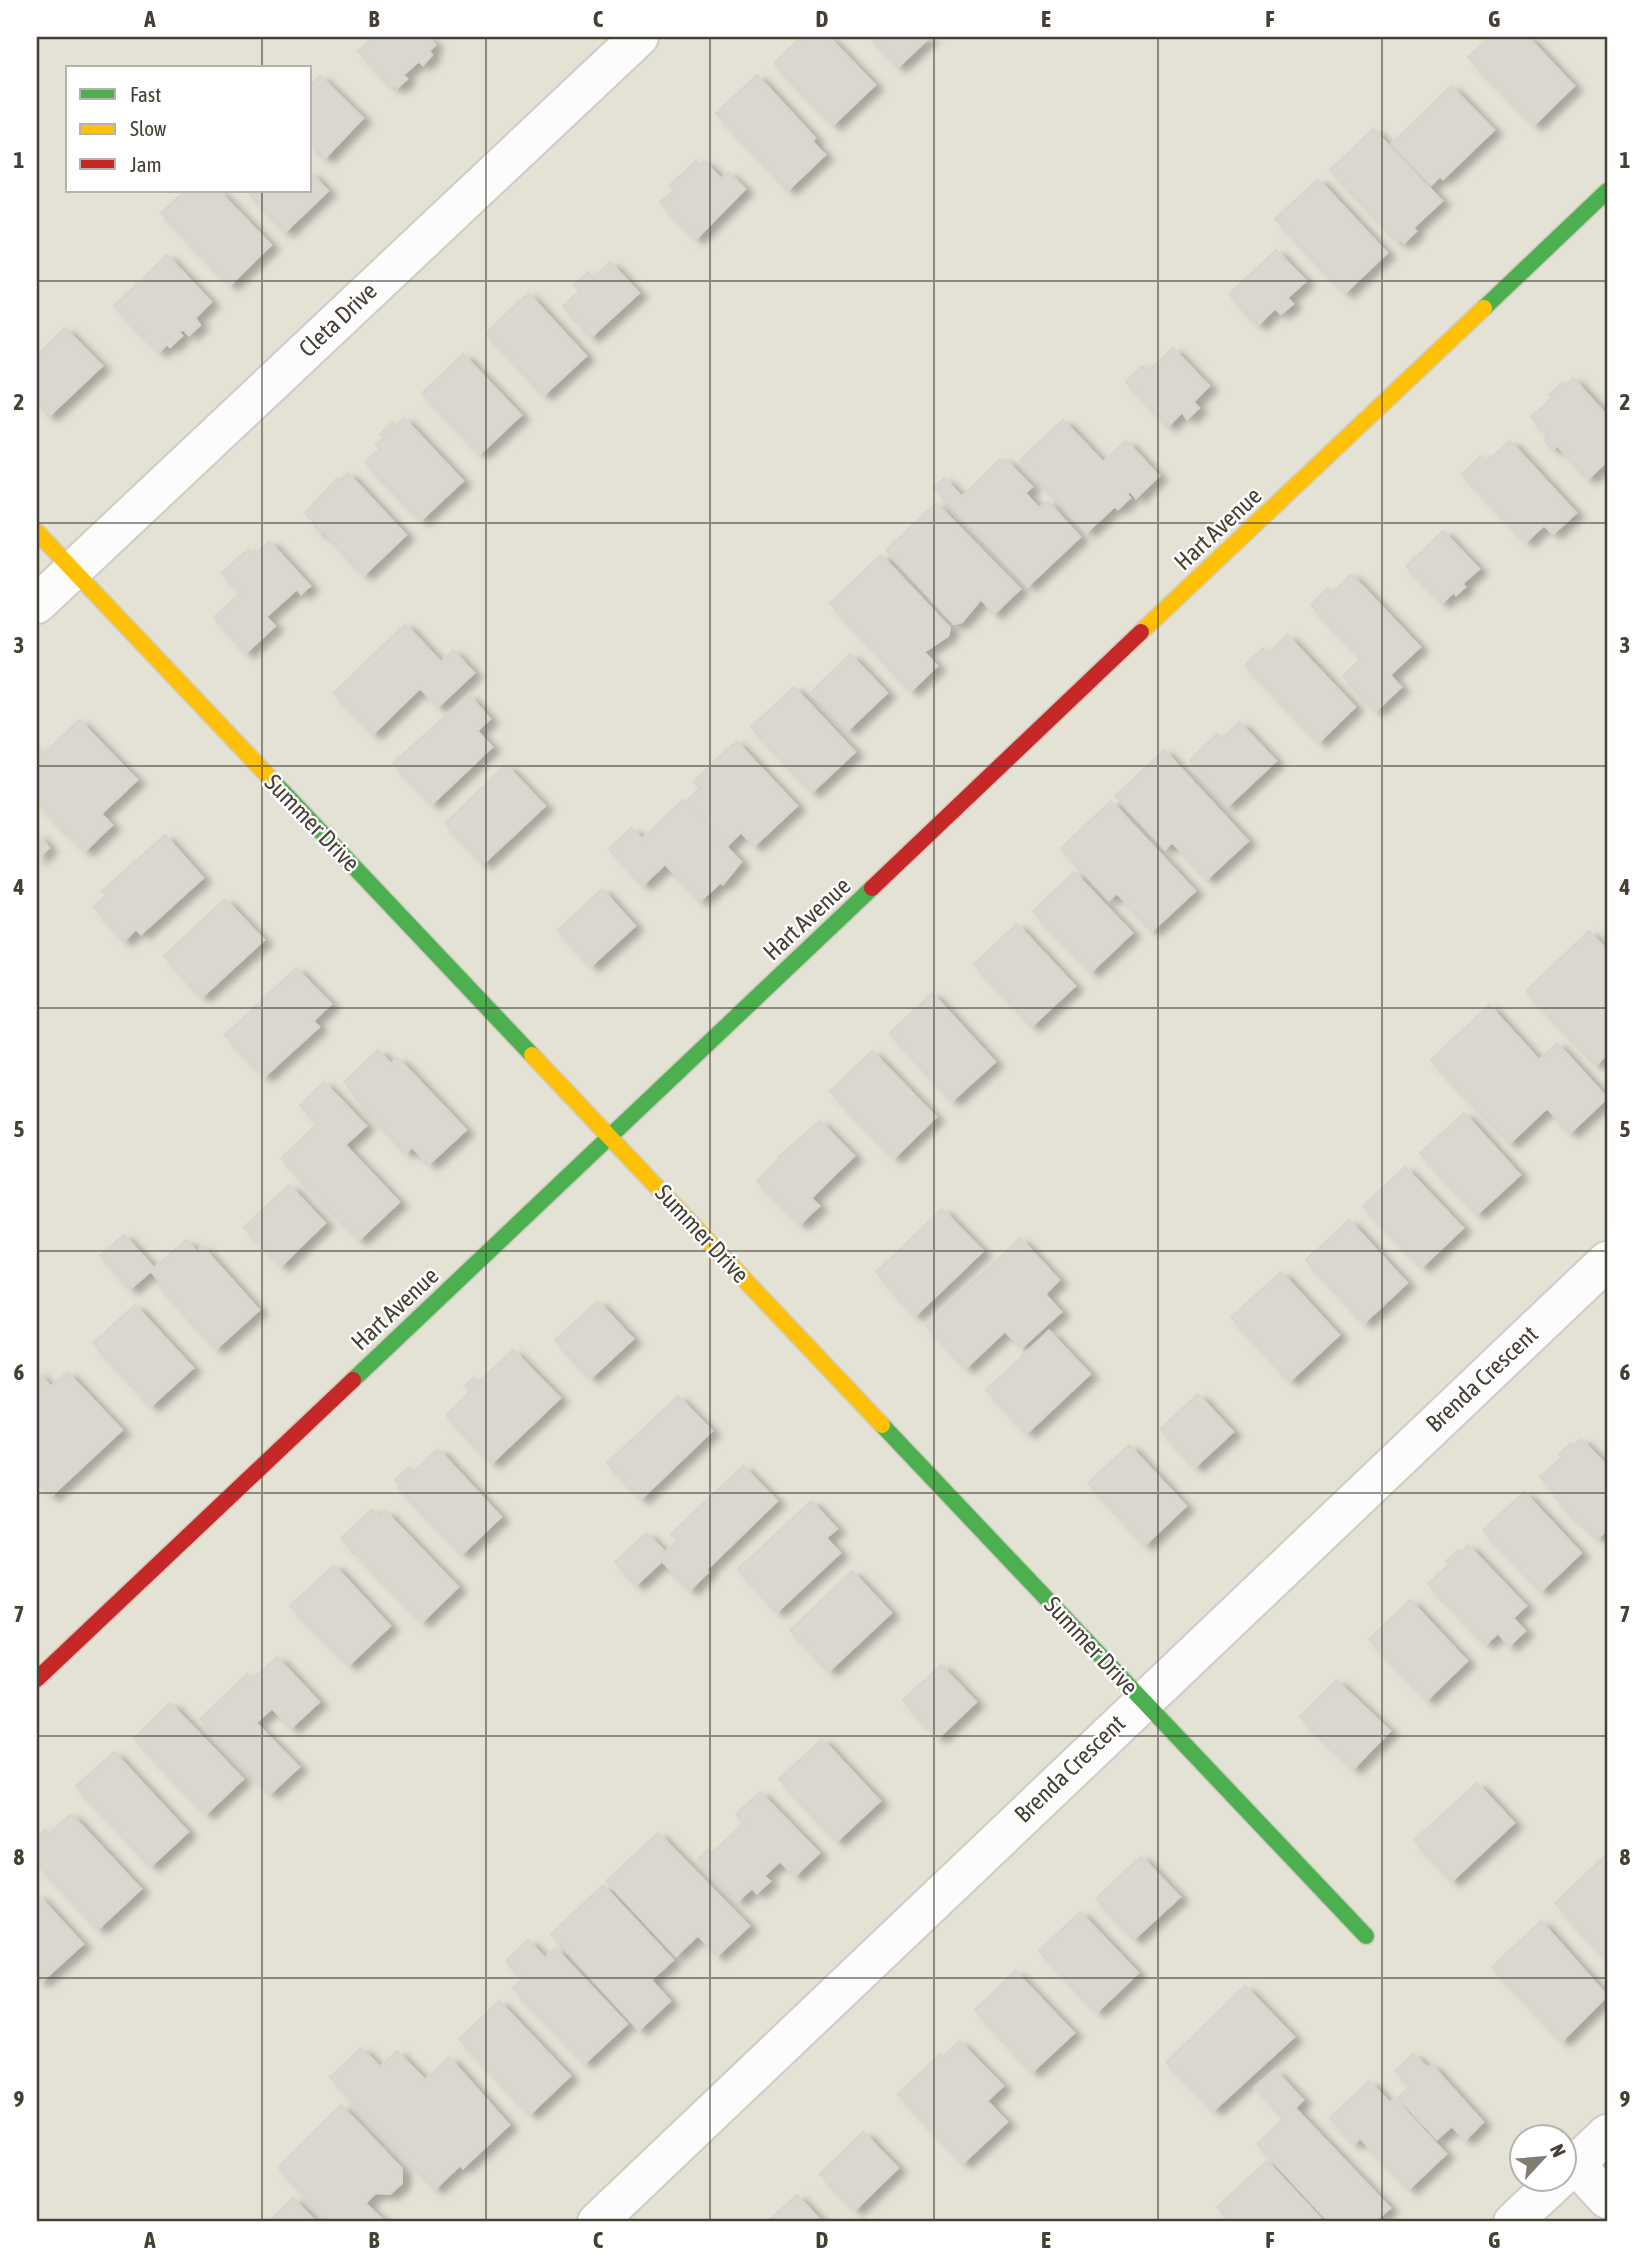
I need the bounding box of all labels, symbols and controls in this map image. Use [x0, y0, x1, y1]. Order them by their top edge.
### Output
text: A [143, 6, 156, 32]
text: B [369, 6, 380, 32]
text: C [593, 6, 604, 32]
text: D [816, 6, 829, 32]
text: E [1041, 6, 1051, 32]
text: F [1265, 6, 1275, 32]
text: G [1488, 6, 1500, 32]
legend [66, 66, 312, 192]
text: Fast [130, 82, 161, 106]
text: Slow [130, 116, 167, 140]
text: 1 [14, 147, 25, 173]
text: 1 [1620, 147, 1631, 173]
text: Jam [130, 152, 162, 176]
street label: Cleta Drive [293, 277, 382, 362]
text: 2 [14, 389, 24, 415]
text: 2 [1620, 389, 1630, 415]
street label: Hart Avenue [1169, 482, 1267, 576]
text: 3 [14, 632, 24, 658]
text: 3 [1620, 632, 1630, 658]
street label: Summer Drive [260, 769, 365, 877]
street label: Hart Avenue [758, 872, 856, 966]
text: 4 [13, 874, 25, 900]
text: 4 [1619, 874, 1631, 900]
text: 5 [14, 1116, 25, 1142]
text: 5 [1620, 1116, 1631, 1142]
street label: Summer Drive [650, 1179, 755, 1288]
street label: Hart Avenue [346, 1262, 444, 1356]
street label: Brenda Crescent [1420, 1320, 1543, 1437]
text: 6 [14, 1359, 25, 1385]
text: 6 [1620, 1359, 1631, 1385]
street label: Summer Drive [1039, 1591, 1144, 1700]
text: 7 [14, 1601, 24, 1627]
text: 7 [1620, 1601, 1630, 1627]
street label: Brenda Crescent [1009, 1709, 1130, 1828]
text: 8 [14, 1844, 25, 1870]
text: 8 [1620, 1844, 1631, 1870]
text: 9 [14, 2086, 25, 2112]
text: 9 [1620, 2086, 1631, 2112]
north arrow [1508, 2122, 1578, 2192]
text: N [1546, 2141, 1571, 2160]
text: A [143, 2227, 156, 2253]
text: B [369, 2227, 380, 2253]
text: C [593, 2227, 604, 2253]
text: D [816, 2227, 829, 2253]
text: E [1041, 2227, 1051, 2253]
text: F [1265, 2227, 1275, 2253]
text: G [1488, 2227, 1500, 2253]

